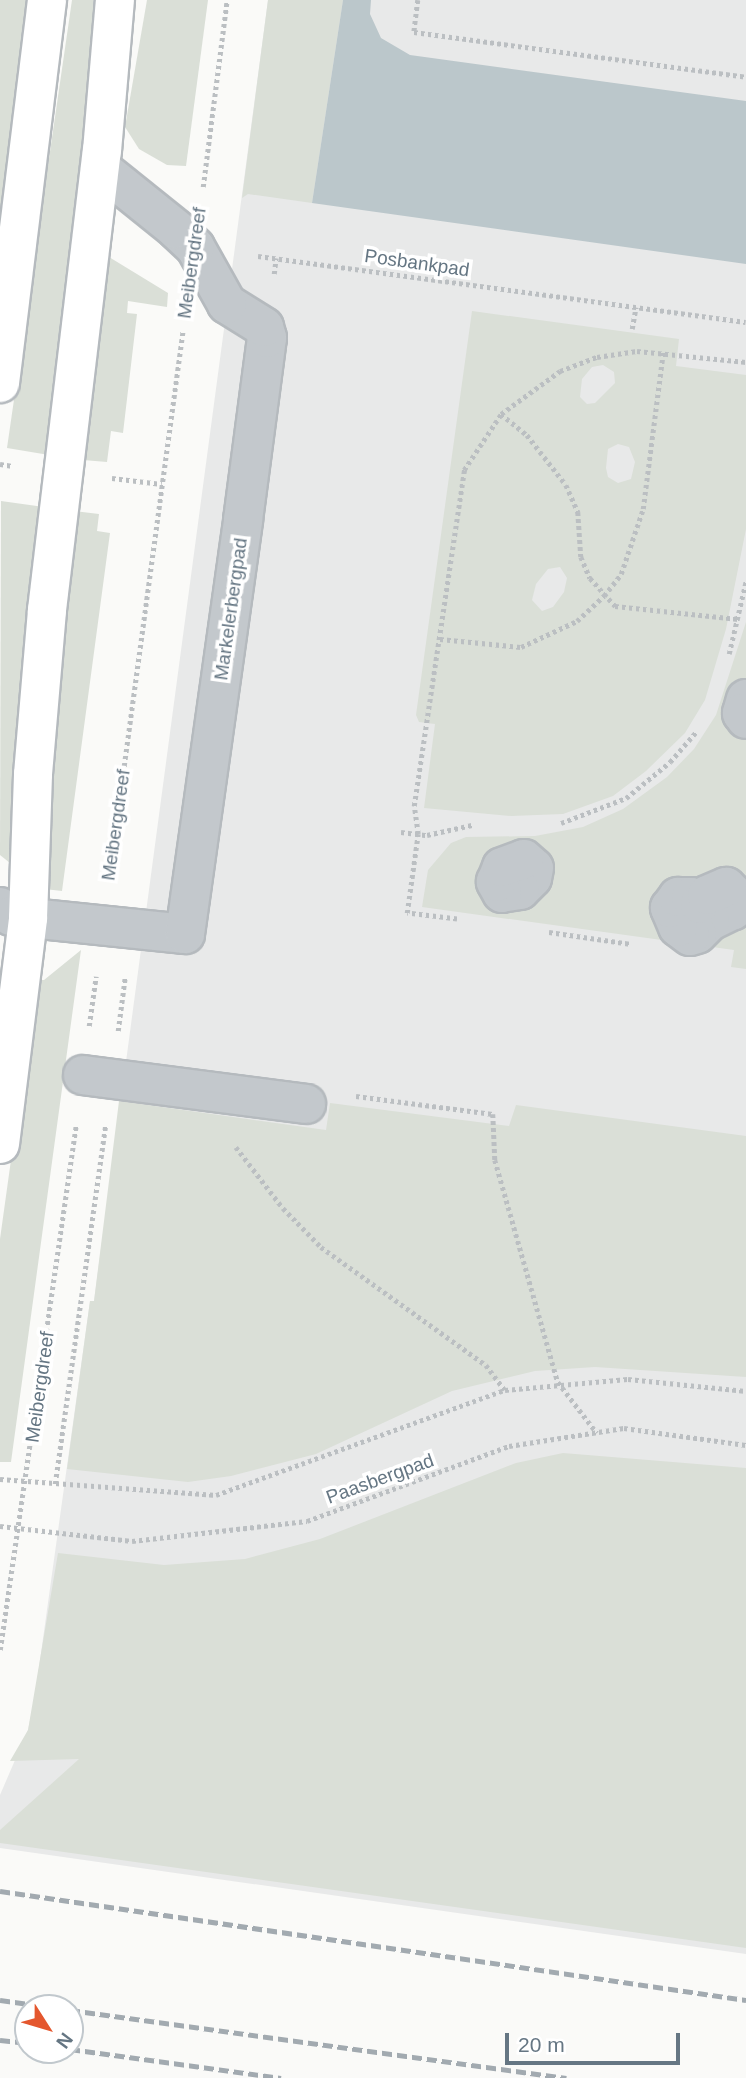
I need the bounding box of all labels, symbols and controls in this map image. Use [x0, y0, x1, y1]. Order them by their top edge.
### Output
street label: Meibergdreef [173, 206, 211, 320]
street label: Posbankpad [363, 244, 471, 282]
street label: Markelerbergpad [210, 536, 252, 682]
street label: Meibergdreef [97, 768, 135, 882]
street label: Meibergdreef [21, 1330, 59, 1444]
street label: Paasbergpad [323, 1449, 437, 1509]
north arrow [14, 1994, 84, 2064]
scale bar [508, 2018, 683, 2062]
text: N [52, 2029, 77, 2053]
text: 20 m [518, 2033, 565, 2056]

